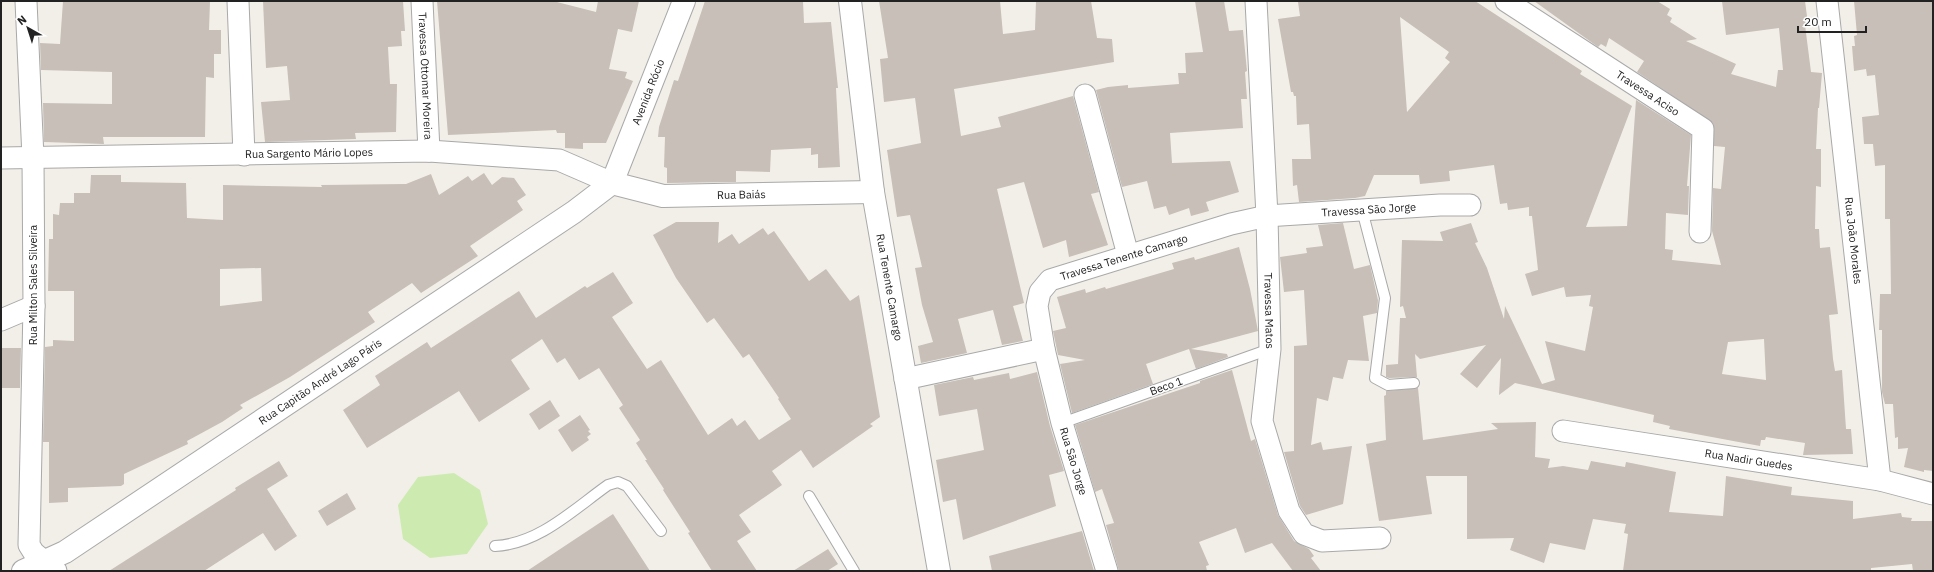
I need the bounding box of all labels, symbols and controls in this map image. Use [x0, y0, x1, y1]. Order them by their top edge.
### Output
north arrow [8, 8, 48, 48]
scale bar [1798, 8, 1866, 34]
text: N [14, 12, 29, 28]
street label: Travessa Ottomar Moreira [416, 12, 435, 140]
text: 20 m [1804, 14, 1832, 29]
street label: Avenida Rócio [629, 57, 667, 127]
street label: Travessa Aciso [1613, 67, 1682, 119]
street label: Rua Sargento Mário Lopes [245, 145, 373, 161]
street label: Rua Baiás [717, 187, 766, 202]
street label: Rua João Morales [1842, 196, 1865, 285]
street label: Travessa São Jorge [1321, 200, 1416, 220]
street label: Rua Milton Sales Silveira [26, 225, 40, 345]
street label: Travessa Tenente Camargo [1058, 231, 1189, 283]
street label: Rua Tenente Camargo [873, 233, 906, 342]
street label: Travessa Matos [1261, 272, 1277, 349]
street label: Rua Capitão André Lago Páris [256, 335, 384, 428]
street label: Beco 1 [1148, 373, 1185, 398]
street label: Rua São Jorge [1057, 425, 1091, 497]
street label: Rua Nadir Guedes [1704, 446, 1794, 473]

